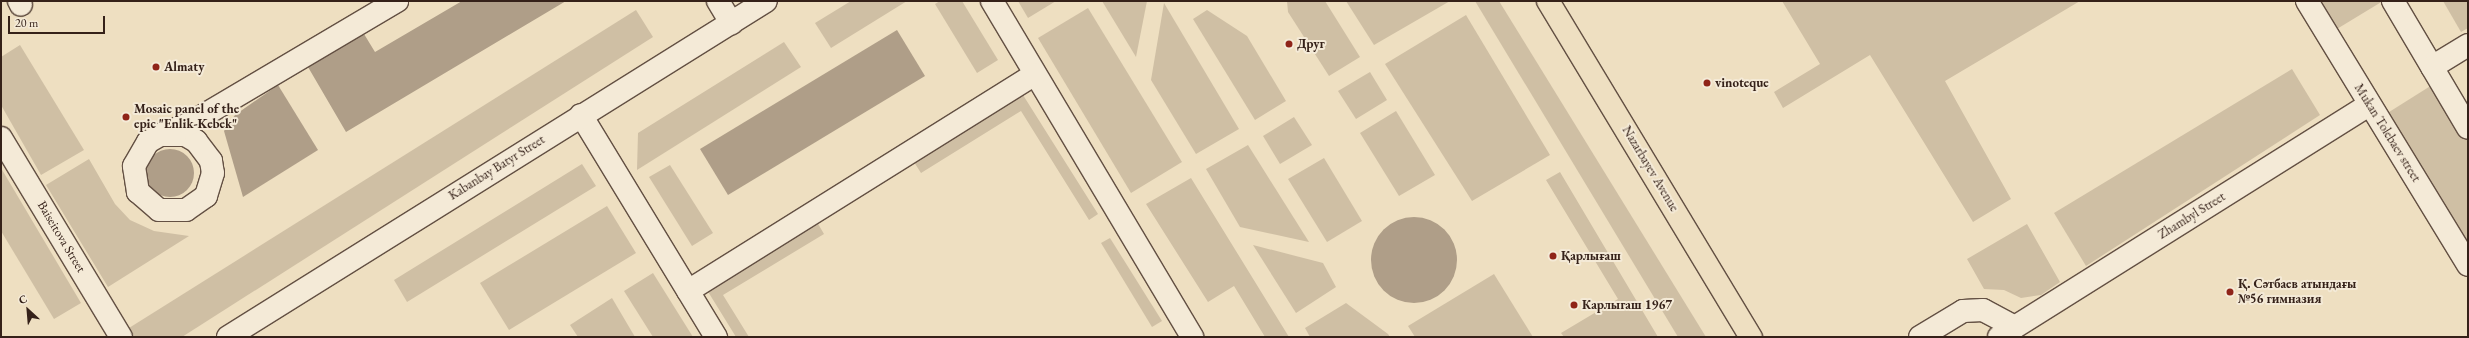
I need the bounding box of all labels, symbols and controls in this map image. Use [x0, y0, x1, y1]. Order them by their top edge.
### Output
scale bar [10, 8, 107, 34]
text: 20 m [15, 15, 38, 31]
place label: Друг [1297, 36, 1325, 52]
marker: Друг [1284, 39, 1294, 49]
place label: Almaty [164, 59, 204, 75]
marker: Almaty [151, 62, 161, 72]
place label: vinoteque [1715, 75, 1769, 91]
marker: vinoteque [1702, 78, 1712, 88]
street label: Mukan Tolebaev street [2351, 81, 2423, 185]
place label: Mosaic panel of the epic "Enlik-Kebek" [134, 102, 239, 133]
marker: Mosaic panel of the epic "Enlik-Kebek" [121, 112, 131, 122]
street label: Nazarbayev Avenue [1618, 123, 1682, 215]
street label: Kabanbay Batyr Street [446, 132, 548, 204]
street label: Zhambyl Street [2156, 189, 2228, 243]
street label: Baiseitova Street [34, 198, 88, 276]
place label: Қарлығаш [1561, 248, 1621, 264]
marker: Қарлығаш [1548, 251, 1558, 261]
place label: Қ. Сәтбаев атындағы №56 гимназия [2238, 277, 2356, 308]
marker: Қ. Сәтбаев атындағы №56 гимназия [2225, 287, 2235, 297]
north arrow [8, 290, 48, 330]
text: С [16, 291, 29, 307]
place label: Карлыгаш 1967 [1582, 297, 1672, 313]
marker: Карлыгаш 1967 [1569, 300, 1579, 310]

